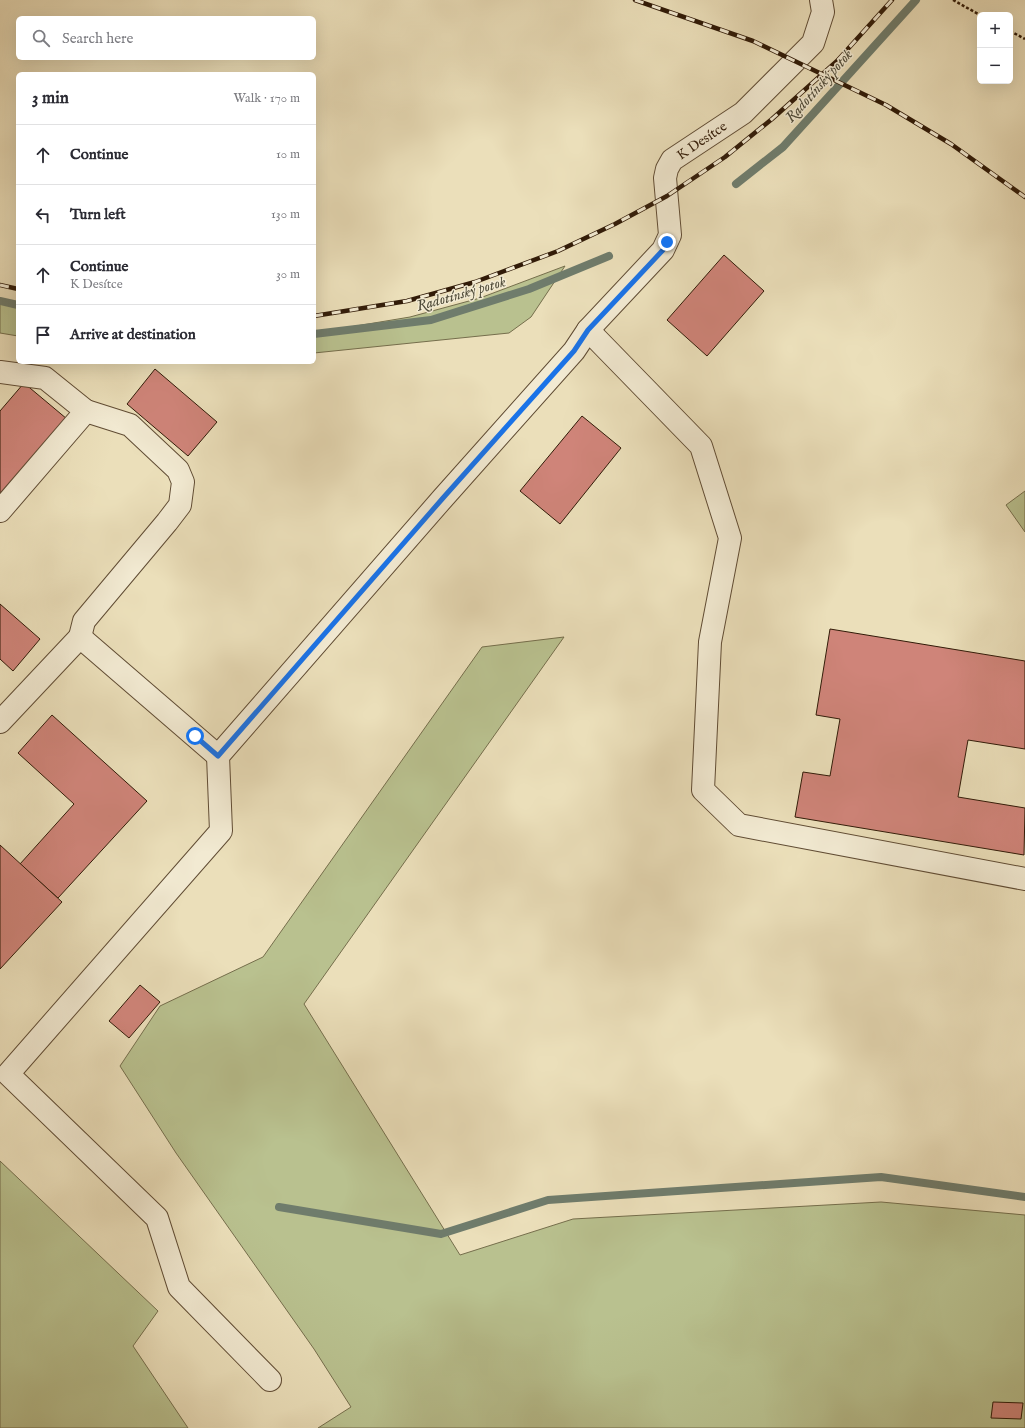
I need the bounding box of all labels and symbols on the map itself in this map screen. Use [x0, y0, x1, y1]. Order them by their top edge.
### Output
water label: Radotínský potok [781, 45, 857, 127]
street label: K Desítce [673, 117, 731, 164]
route end [658, 233, 676, 251]
water label: Radotínský potok [414, 272, 508, 316]
route start [186, 727, 204, 745]

